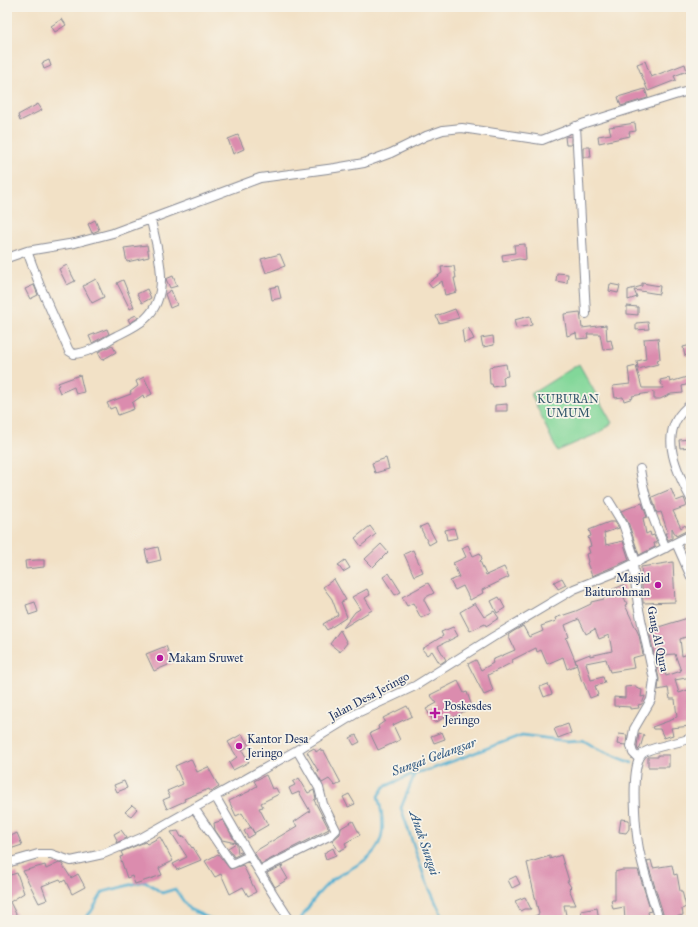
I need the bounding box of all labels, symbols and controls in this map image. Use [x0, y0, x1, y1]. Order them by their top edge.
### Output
park label: KUBURAN UMUM [537, 392, 599, 420]
place label: Masjid Baiturohman [584, 571, 651, 599]
marker: Masjid Baiturohman [653, 580, 663, 590]
street label: Gang Al Qura [643, 605, 672, 674]
place label: Makam Sruwet [168, 651, 244, 665]
marker: Makam Sruwet [155, 653, 165, 663]
street label: Jalan Desa Jeringo [325, 669, 412, 725]
place label: Poskesdes Jeringo [442, 699, 491, 728]
marker: Poskesdes Jeringo [429, 707, 441, 719]
place label: Kantor Desa Jeringo [245, 732, 309, 761]
water label: Sungai Gelangsar [389, 734, 479, 780]
marker: Kantor Desa Jeringo [234, 741, 244, 751]
water label: Anak Sungai [405, 806, 443, 878]

